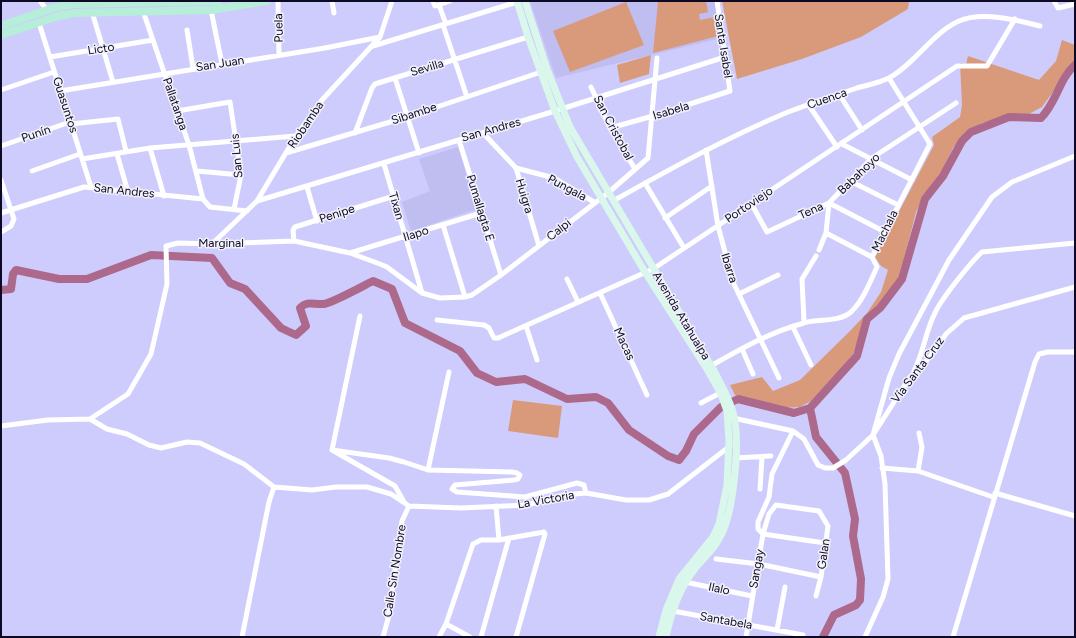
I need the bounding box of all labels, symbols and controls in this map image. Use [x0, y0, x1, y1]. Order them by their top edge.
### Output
street label: Puela [272, 13, 286, 43]
street label: Santa Isabel [711, 13, 735, 79]
street label: Licto [87, 40, 115, 58]
street label: San Juan [195, 53, 245, 75]
street label: Sevilla [409, 56, 445, 80]
street label: Guasuntos [49, 75, 81, 135]
street label: Pallatanga [159, 76, 191, 132]
street label: Cuenca [805, 85, 849, 113]
street label: San Cristobal [590, 93, 636, 163]
street label: Riobamba [285, 99, 327, 151]
street label: Isabela [651, 99, 691, 123]
street label: Sibambe [389, 100, 439, 128]
street label: San Andres [460, 115, 522, 145]
street label: Punín [20, 122, 52, 146]
street label: San Luis [228, 133, 246, 179]
street label: Babahoyo [835, 150, 883, 198]
street label: Pungala [545, 172, 589, 204]
street label: Pumallagta E [463, 173, 497, 243]
street label: Huigra [512, 177, 536, 215]
street label: San Andres [93, 181, 155, 201]
street label: Portoviejo [722, 184, 776, 226]
street label: Tixan [385, 191, 407, 221]
street label: Tena [797, 199, 825, 223]
street label: Penipe [317, 202, 357, 226]
street label: Machala [869, 208, 901, 254]
street label: Calpi [544, 216, 574, 244]
street label: Ilapo [401, 223, 431, 245]
street label: Marginal [198, 236, 244, 250]
street label: Ibarra [717, 251, 741, 285]
street label: Avenida Atahualpa [649, 269, 713, 363]
street label: Macas [610, 325, 638, 363]
street label: Vía Santa Cruz [888, 334, 948, 406]
street label: La Victoria [517, 488, 575, 512]
street label: Calle Sin Nombre [381, 524, 409, 618]
street label: Galan [815, 538, 833, 570]
street label: Sangay [746, 548, 768, 590]
street label: Ilalo [707, 580, 731, 598]
street label: Santabela [699, 609, 753, 633]

